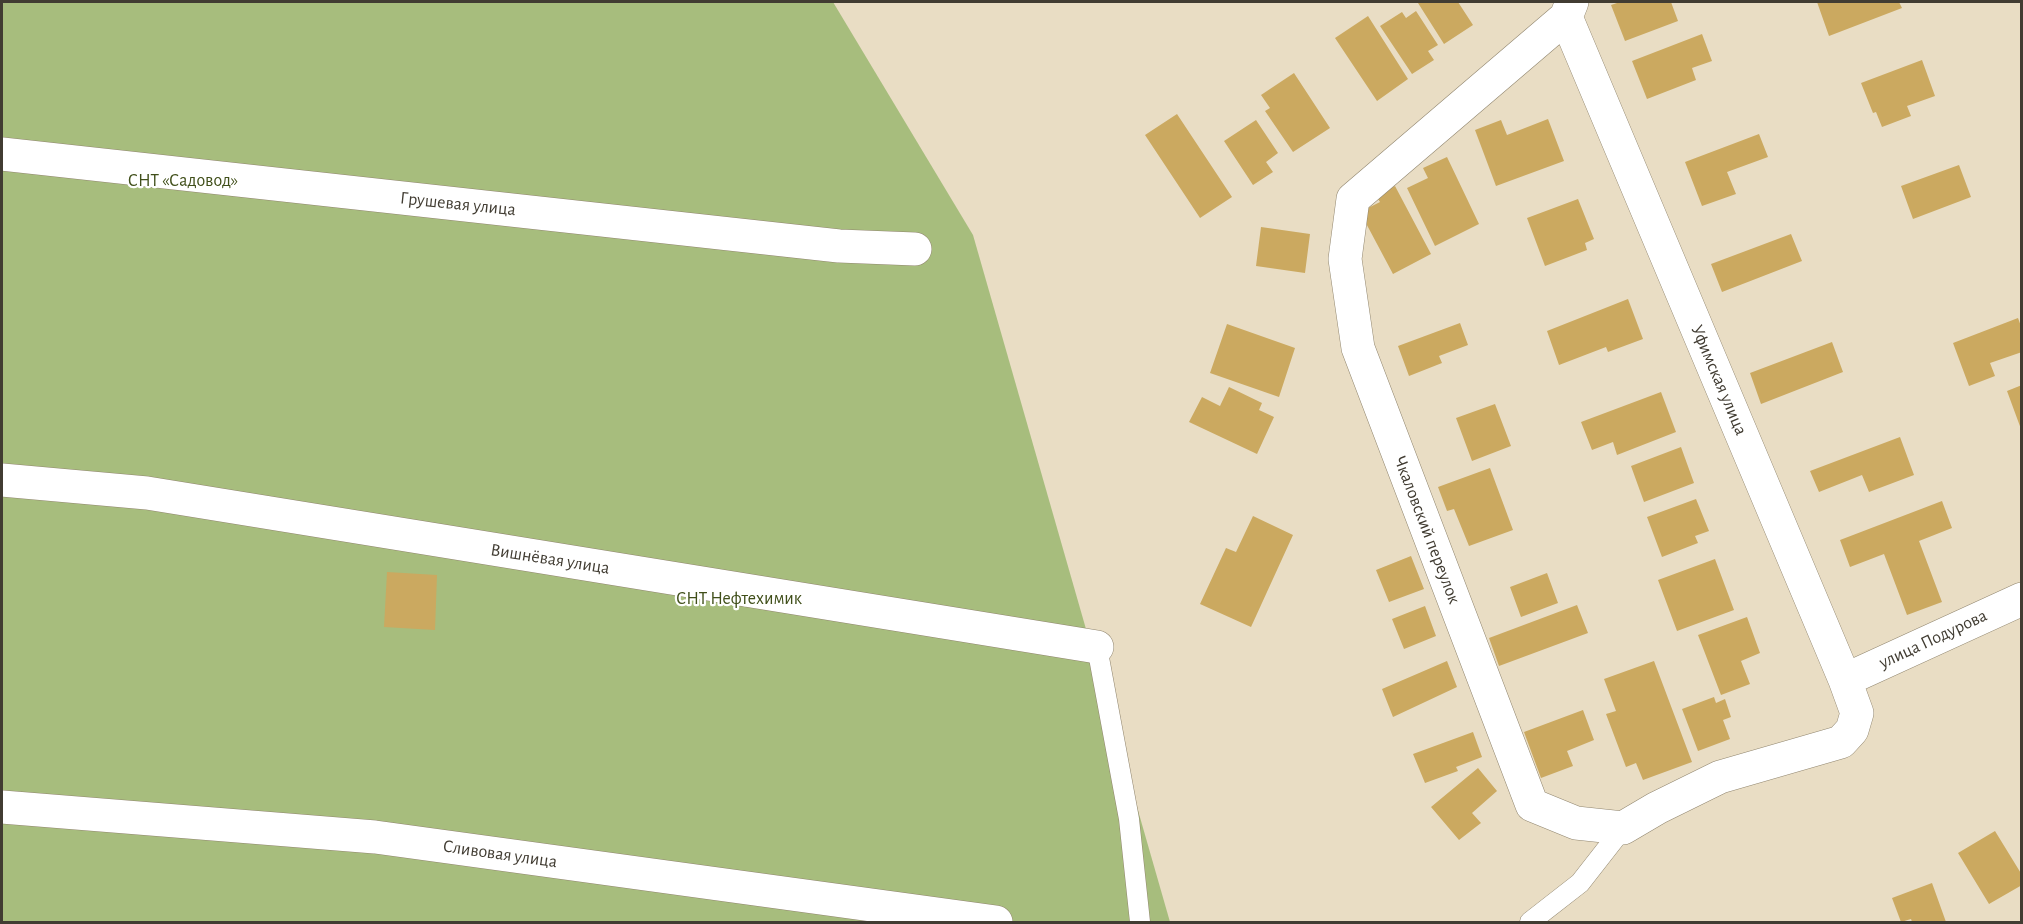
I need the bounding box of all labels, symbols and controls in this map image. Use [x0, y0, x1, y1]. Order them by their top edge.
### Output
park label: СНТ «Садовод» [128, 170, 238, 192]
street label: Грушевая улица [399, 187, 517, 221]
street label: Уфимская улица [1686, 322, 1752, 438]
street label: Чкаловский переулок [1389, 453, 1465, 607]
street label: Вишнёвая улица [489, 539, 611, 579]
park label: СНТ Нефтехимик [676, 588, 802, 610]
street label: улица Подурова [1876, 605, 1990, 673]
street label: Сливовая улица [441, 835, 559, 873]

